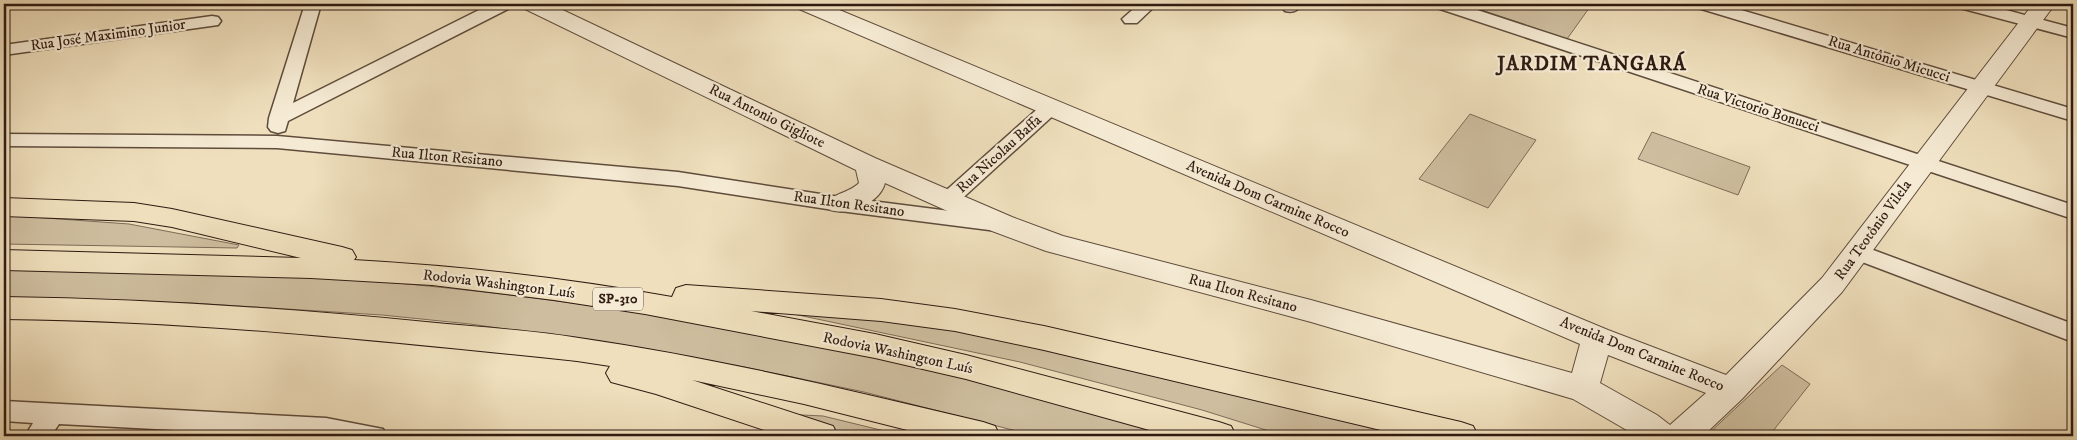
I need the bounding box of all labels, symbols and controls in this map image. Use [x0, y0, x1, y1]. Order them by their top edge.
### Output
street label: Rua José Maximino Junior [29, 15, 187, 55]
street label: Rua Antônio Micucci [1826, 31, 1952, 87]
district label: JARDIM TANGARÁ [1495, 51, 1687, 77]
street label: Rua Victorio Bonucci [1695, 79, 1822, 137]
street label: Rua Antonio Gigliote [706, 80, 828, 152]
street label: Rua Nicolau Baffa [952, 110, 1046, 197]
street label: Rua Ilton Resitano [390, 143, 504, 171]
street label: Avenida Dom Carmine Rocco [1184, 156, 1352, 242]
street label: Rua Teotônio Vilela [1830, 176, 1916, 284]
street label: Rua Ilton Resitano [792, 187, 906, 221]
street label: Rodovia Washington Luís [422, 265, 576, 303]
street label: Rua Ilton Resitano [1187, 269, 1299, 317]
road number: SP-310 [593, 288, 643, 310]
street label: Avenida Dom Carmine Rocco [1557, 312, 1727, 396]
street label: Rodovia Washington Luís [821, 328, 975, 378]

